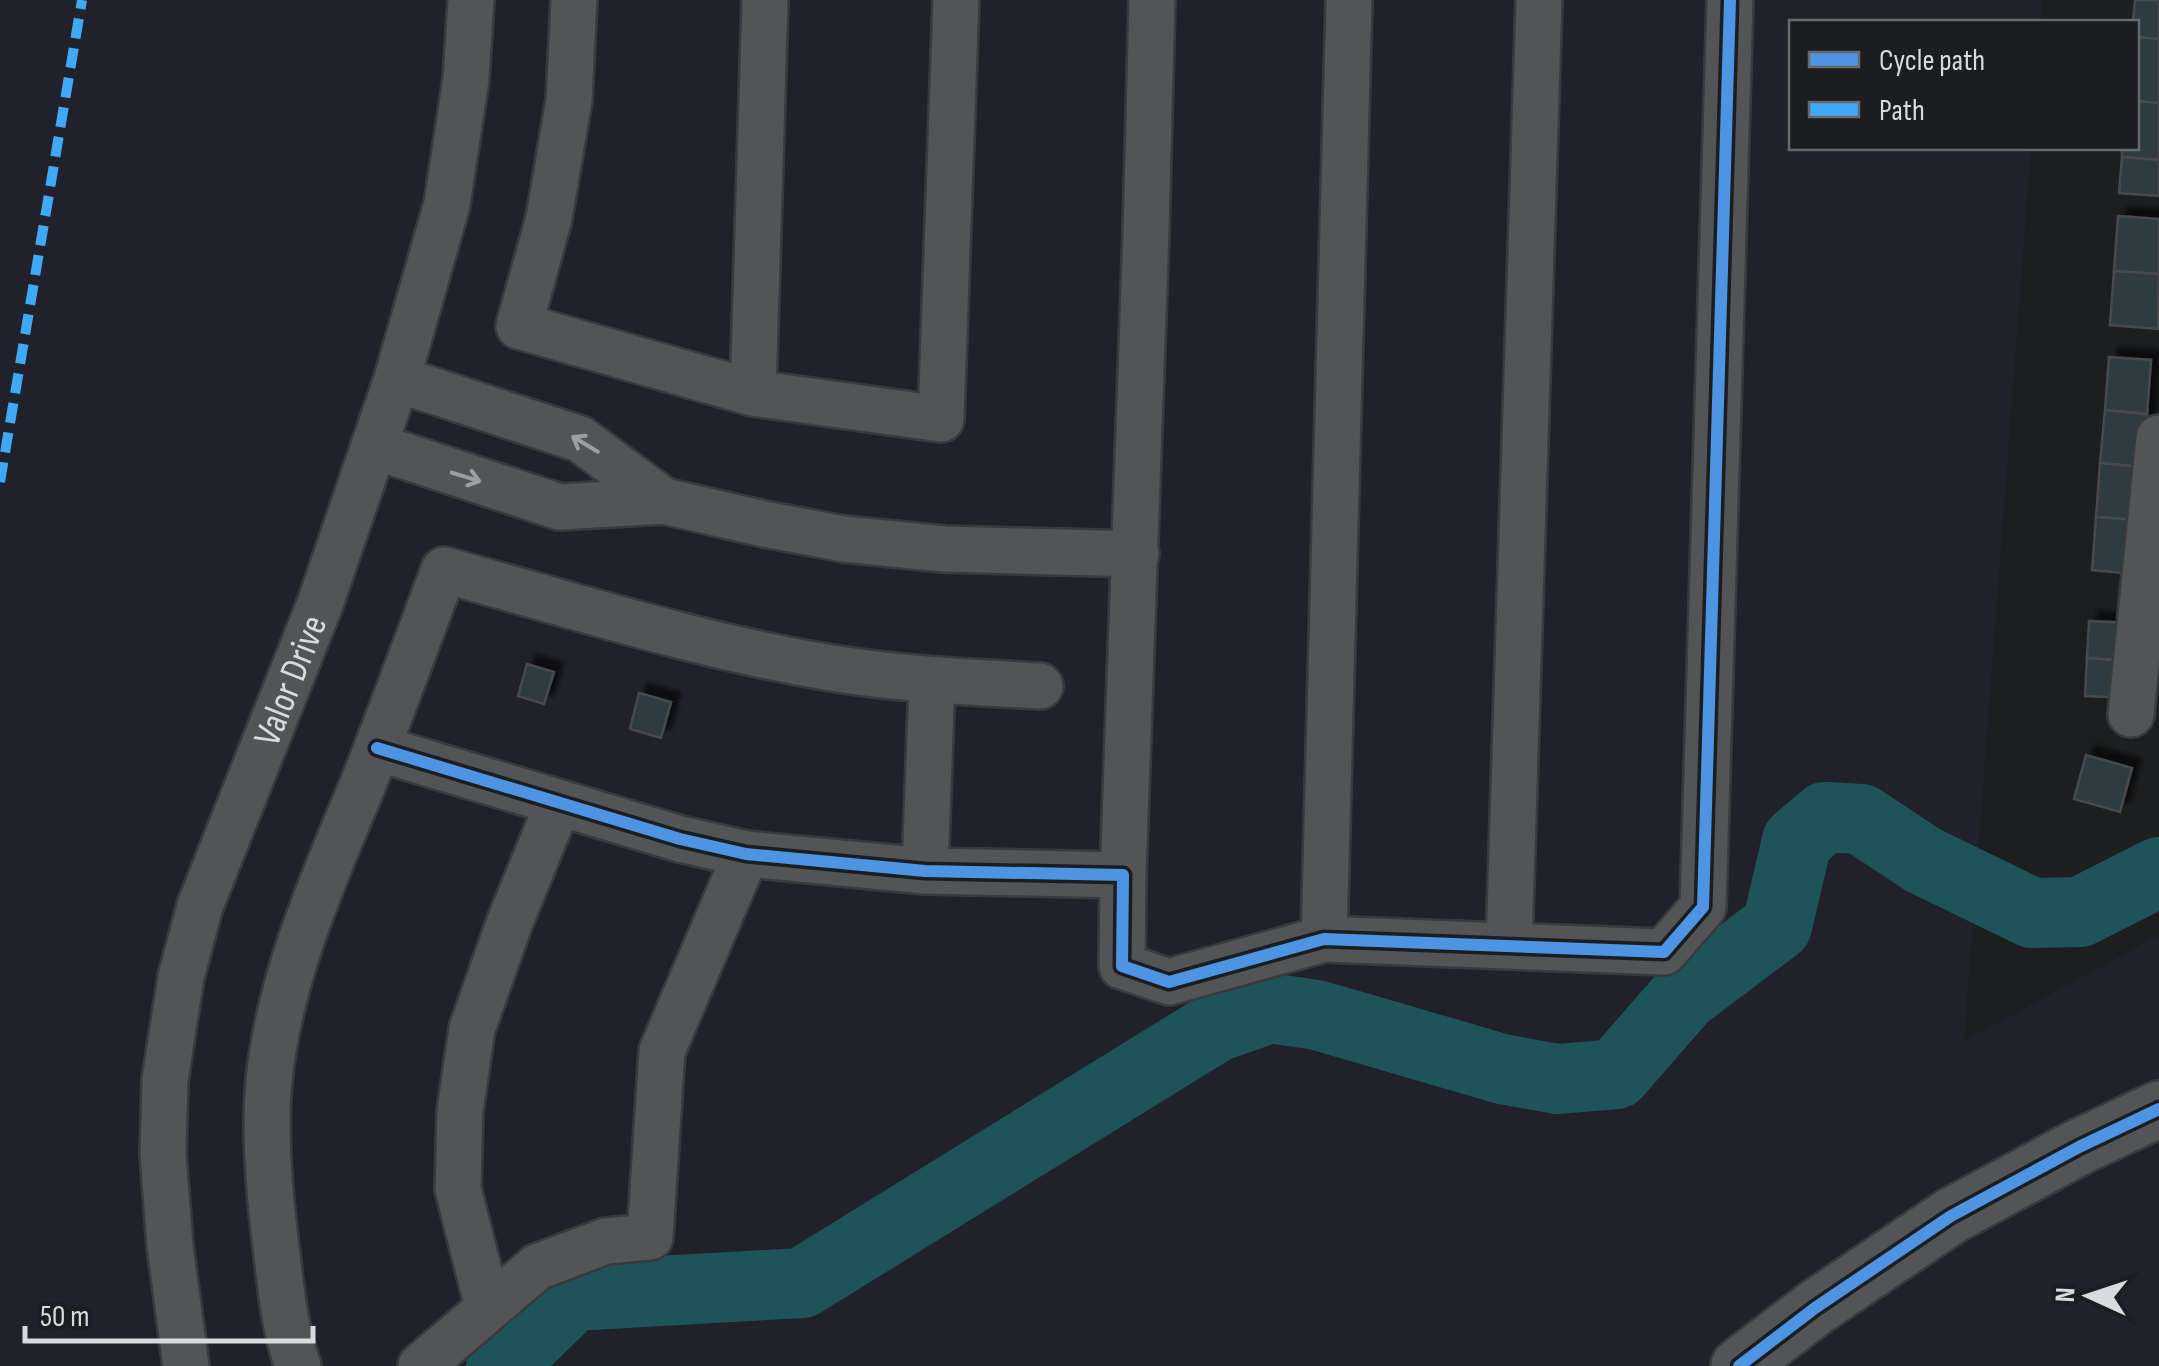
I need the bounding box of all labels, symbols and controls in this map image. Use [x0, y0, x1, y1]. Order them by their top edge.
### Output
legend [1789, 20, 2139, 150]
text: Cycle path [1879, 43, 1985, 79]
text: Path [1879, 93, 1925, 129]
one-way arrow [571, 434, 599, 454]
one-way arrow [450, 470, 481, 488]
street label: Valor Drive [245, 609, 337, 753]
north arrow [2039, 1246, 2139, 1346]
scale bar [25, 1281, 312, 1343]
text: N [2049, 1286, 2082, 1303]
text: 50 m [40, 1299, 89, 1335]

